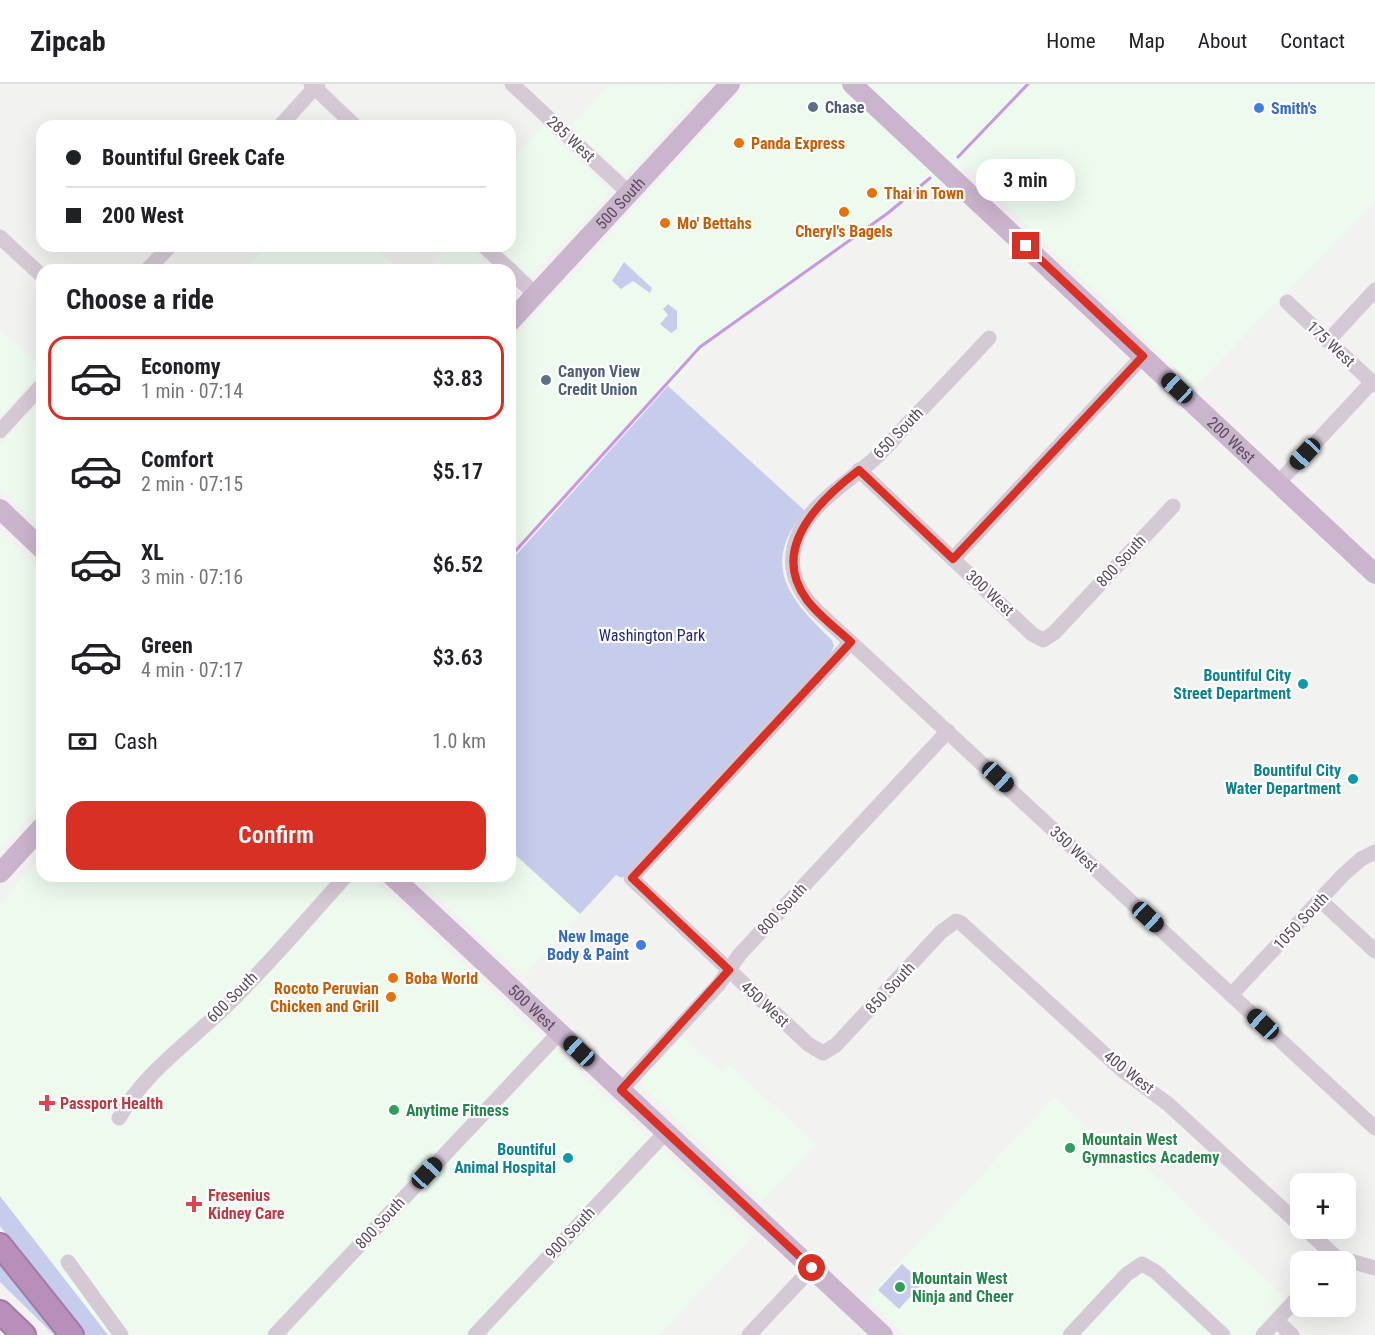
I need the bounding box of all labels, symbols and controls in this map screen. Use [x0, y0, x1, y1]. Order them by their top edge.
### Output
text: Zipcab [30, 25, 106, 58]
text: Home [1046, 29, 1096, 53]
text: Map [1129, 29, 1165, 53]
text: About [1198, 29, 1247, 53]
text: Contact [1280, 29, 1345, 53]
place label: Chase [825, 98, 865, 117]
place label: Smith's [1271, 99, 1317, 118]
marker: Chase [806, 100, 820, 114]
marker: Smith's [1252, 101, 1266, 115]
street label: 285 West [543, 112, 599, 166]
place label: Panda Express [751, 134, 845, 153]
marker: Panda Express [732, 136, 746, 150]
text: Bountiful Greek Cafe [102, 145, 285, 170]
callout: 3 min [976, 159, 1076, 201]
text: 3 min [1003, 168, 1048, 192]
street label: 500 South [591, 173, 649, 233]
place label: Thai in Town [884, 184, 964, 203]
marker: Thai in Town [865, 186, 879, 200]
text: 200 West [102, 203, 184, 228]
marker: Cheryl's Bagels [837, 205, 851, 219]
place label: Mo' Bettahs [677, 214, 752, 233]
marker: Mo' Bettahs [658, 216, 672, 230]
place label: Cheryl's Bagels [795, 222, 893, 241]
route end [1012, 232, 1039, 259]
text: Choose a ride [66, 284, 214, 316]
street label: 175 West [1303, 317, 1359, 371]
icon: car [69, 351, 123, 405]
text: Economy [141, 354, 221, 379]
place label: Canyon View Credit Union [558, 362, 640, 399]
text: $3.83 [432, 366, 483, 391]
car [1158, 369, 1196, 407]
marker: Canyon View Credit Union [539, 373, 553, 387]
text: 1 min · 07:14 [141, 379, 243, 403]
street label: 650 South [869, 403, 927, 463]
street label: 200 West [1203, 412, 1260, 467]
car [1286, 435, 1324, 473]
icon: car [69, 444, 123, 498]
text: Comfort [141, 447, 214, 472]
text: $5.17 [432, 459, 483, 484]
text: 2 min · 07:15 [141, 472, 243, 496]
street label: 800 South [1092, 531, 1150, 591]
icon: car [69, 537, 123, 591]
text: XL [141, 540, 164, 565]
text: $6.52 [432, 552, 483, 577]
text: 3 min · 07:16 [141, 565, 243, 589]
street label: 300 West [962, 566, 1018, 620]
park label: Washington Park [599, 626, 706, 645]
icon: car [69, 630, 123, 684]
text: Green [141, 633, 193, 658]
text: $3.63 [432, 645, 483, 670]
text: 4 min · 07:17 [141, 658, 243, 682]
place label: Bountiful City Street Department [1173, 666, 1291, 703]
marker: Bountiful City Street Department [1296, 677, 1310, 691]
icon: cash [66, 725, 99, 758]
text: Cash [114, 729, 158, 754]
text: 1.0 km [432, 729, 486, 753]
car [979, 758, 1017, 796]
place label: Bountiful City Water Department [1225, 761, 1341, 798]
marker: Bountiful City Water Department [1346, 772, 1360, 786]
button: Confirm [66, 801, 486, 870]
street label: 350 West [1046, 822, 1102, 876]
street label: 800 South [753, 879, 811, 939]
street label: 1050 South [1270, 888, 1332, 954]
car [1129, 898, 1167, 936]
place label: New Image Body & Paint [547, 927, 629, 964]
marker: New Image Body & Paint [634, 938, 648, 952]
street label: 850 South [861, 958, 919, 1018]
street label: 600 South [203, 968, 261, 1026]
place label: Boba World [405, 969, 478, 988]
marker: Boba World [386, 971, 400, 985]
street label: 450 West [737, 977, 793, 1031]
place label: Rocoto Peruvian Chicken and Grill [270, 979, 379, 1016]
street label: 500 West [504, 980, 560, 1034]
marker: Rocoto Peruvian Chicken and Grill [384, 990, 398, 1004]
car [1244, 1005, 1282, 1043]
car [560, 1032, 598, 1070]
street label: 400 West [1100, 1046, 1158, 1098]
marker: Passport Health [38, 1094, 56, 1112]
place label: Passport Health [60, 1094, 163, 1113]
place label: Anytime Fitness [406, 1101, 509, 1120]
marker: Anytime Fitness [387, 1103, 401, 1117]
place label: Mountain West Gymnastics Academy [1082, 1130, 1219, 1167]
place label: Bountiful Animal Hospital [454, 1140, 556, 1177]
marker: Mountain West Gymnastics Academy [1063, 1141, 1077, 1155]
marker: Bountiful Animal Hospital [561, 1151, 575, 1165]
car [408, 1154, 446, 1192]
map controls [1290, 1173, 1356, 1317]
button: + [1290, 1173, 1356, 1239]
place label: Fresenius Kidney Care [208, 1186, 285, 1223]
street label: 800 South [351, 1193, 409, 1253]
marker: Fresenius Kidney Care [185, 1195, 203, 1213]
street label: 900 South [541, 1203, 599, 1263]
button: − [1290, 1251, 1356, 1317]
route start [798, 1254, 825, 1281]
place label: Mountain West Ninja and Cheer [912, 1269, 1013, 1306]
marker: Mountain West Ninja and Cheer [893, 1280, 907, 1294]

